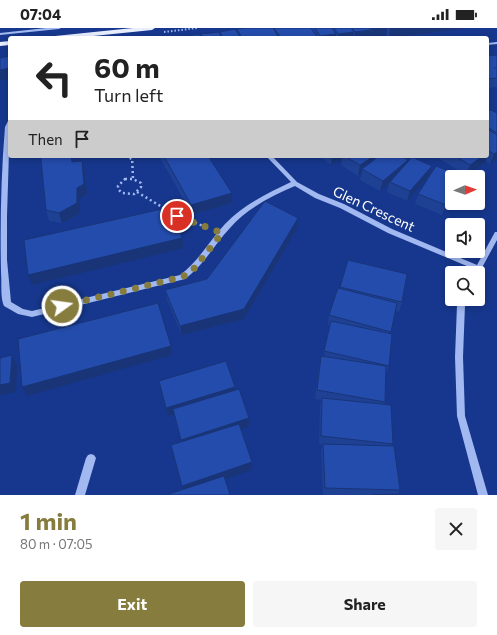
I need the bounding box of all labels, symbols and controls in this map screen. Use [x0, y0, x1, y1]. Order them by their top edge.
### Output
text: 07:04 [20, 5, 61, 23]
text: 60 m [94, 50, 160, 84]
icon: left [28, 52, 80, 104]
text: Turn left [94, 84, 163, 106]
icon: arrive [71, 128, 93, 150]
text: Then [28, 130, 63, 148]
north arrow [445, 170, 485, 210]
map controls [445, 170, 485, 306]
street label: Glen Crescent [330, 182, 418, 235]
pin [160, 199, 194, 233]
icon: arrive [166, 205, 188, 227]
button: sound [445, 218, 485, 258]
button: search [445, 266, 485, 306]
position arrow [41, 285, 83, 327]
text: 1 min [20, 506, 77, 535]
button: close [435, 508, 477, 550]
text: 80 m · 07:05 [20, 536, 93, 552]
button: Exit [20, 581, 245, 627]
button: Share [253, 581, 477, 627]

